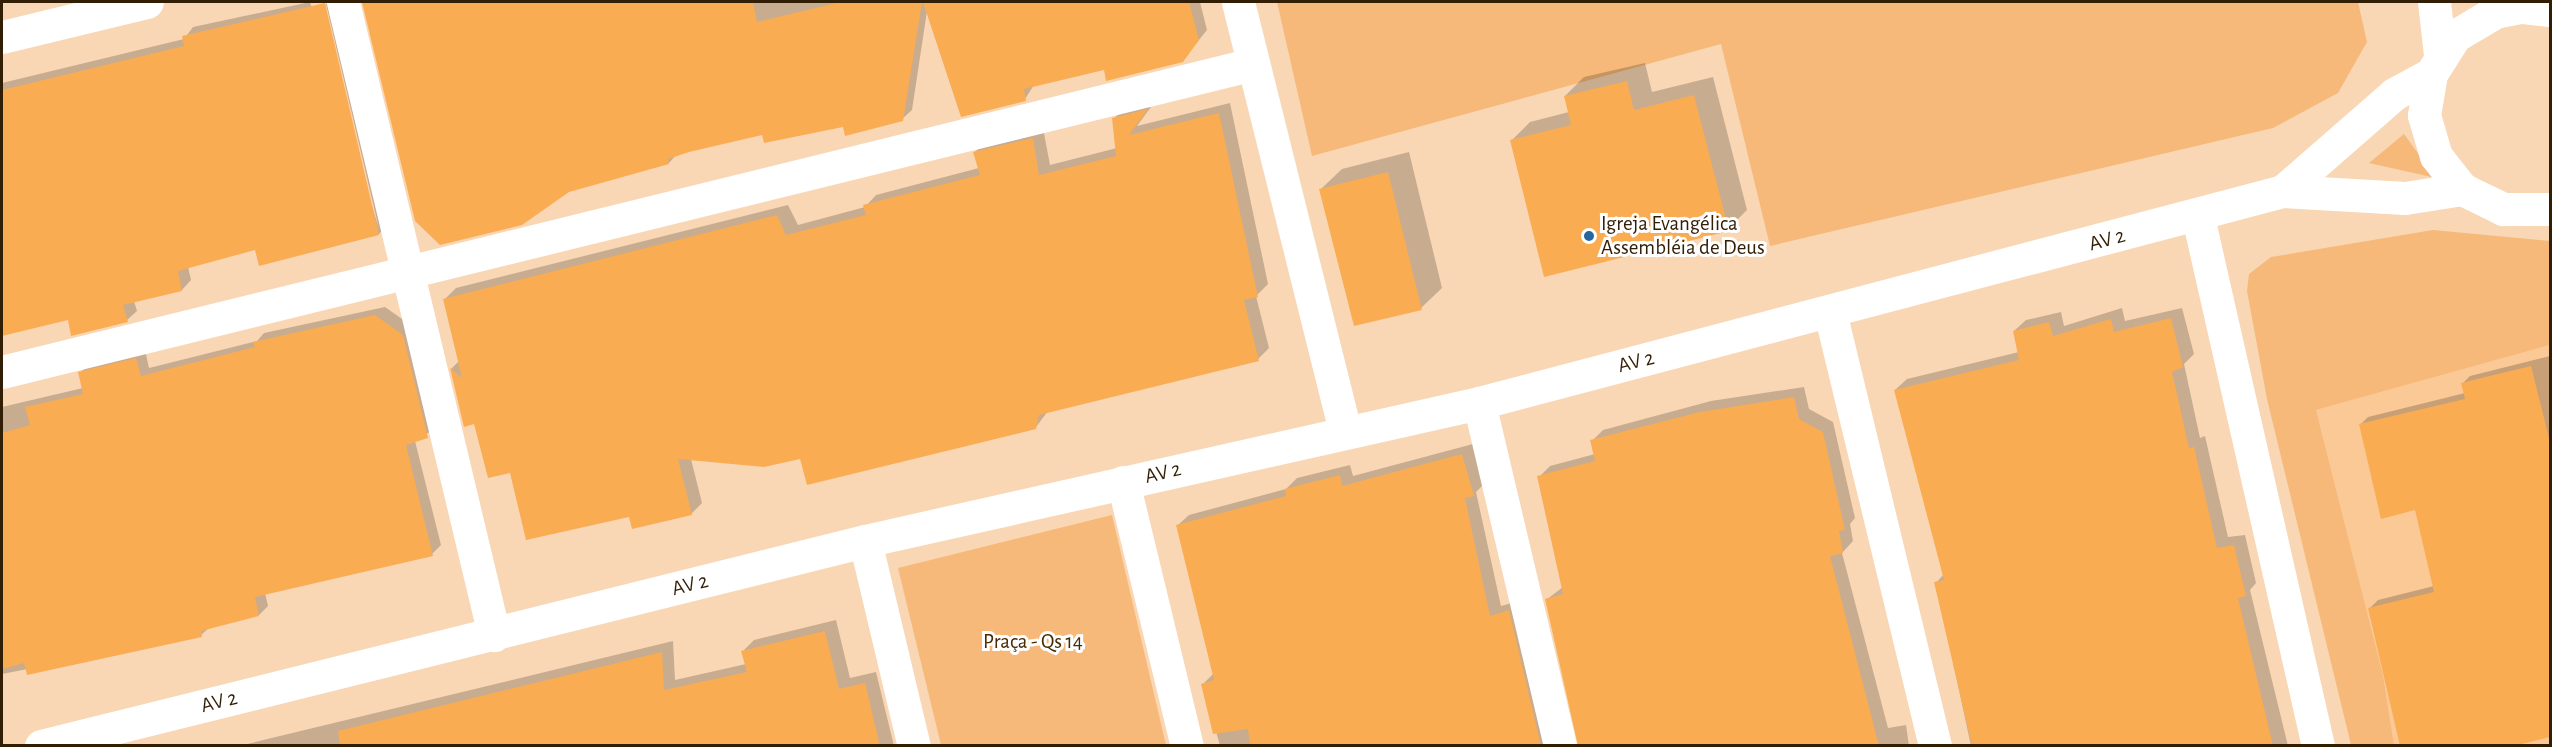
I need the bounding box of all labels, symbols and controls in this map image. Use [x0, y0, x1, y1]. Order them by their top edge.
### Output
place label: Igreja Evangélica Assembléia de Deus [1601, 211, 1765, 261]
street label: AV 2 [2086, 223, 2128, 257]
marker: Igreja Evangélica Assembléia de Deus [1582, 229, 1596, 243]
street label: AV 2 [1615, 345, 1657, 379]
street label: AV 2 [1142, 457, 1184, 489]
street label: AV 2 [669, 568, 711, 602]
park label: Praça - Qs 14 [983, 629, 1083, 655]
street label: AV 2 [198, 685, 240, 719]

